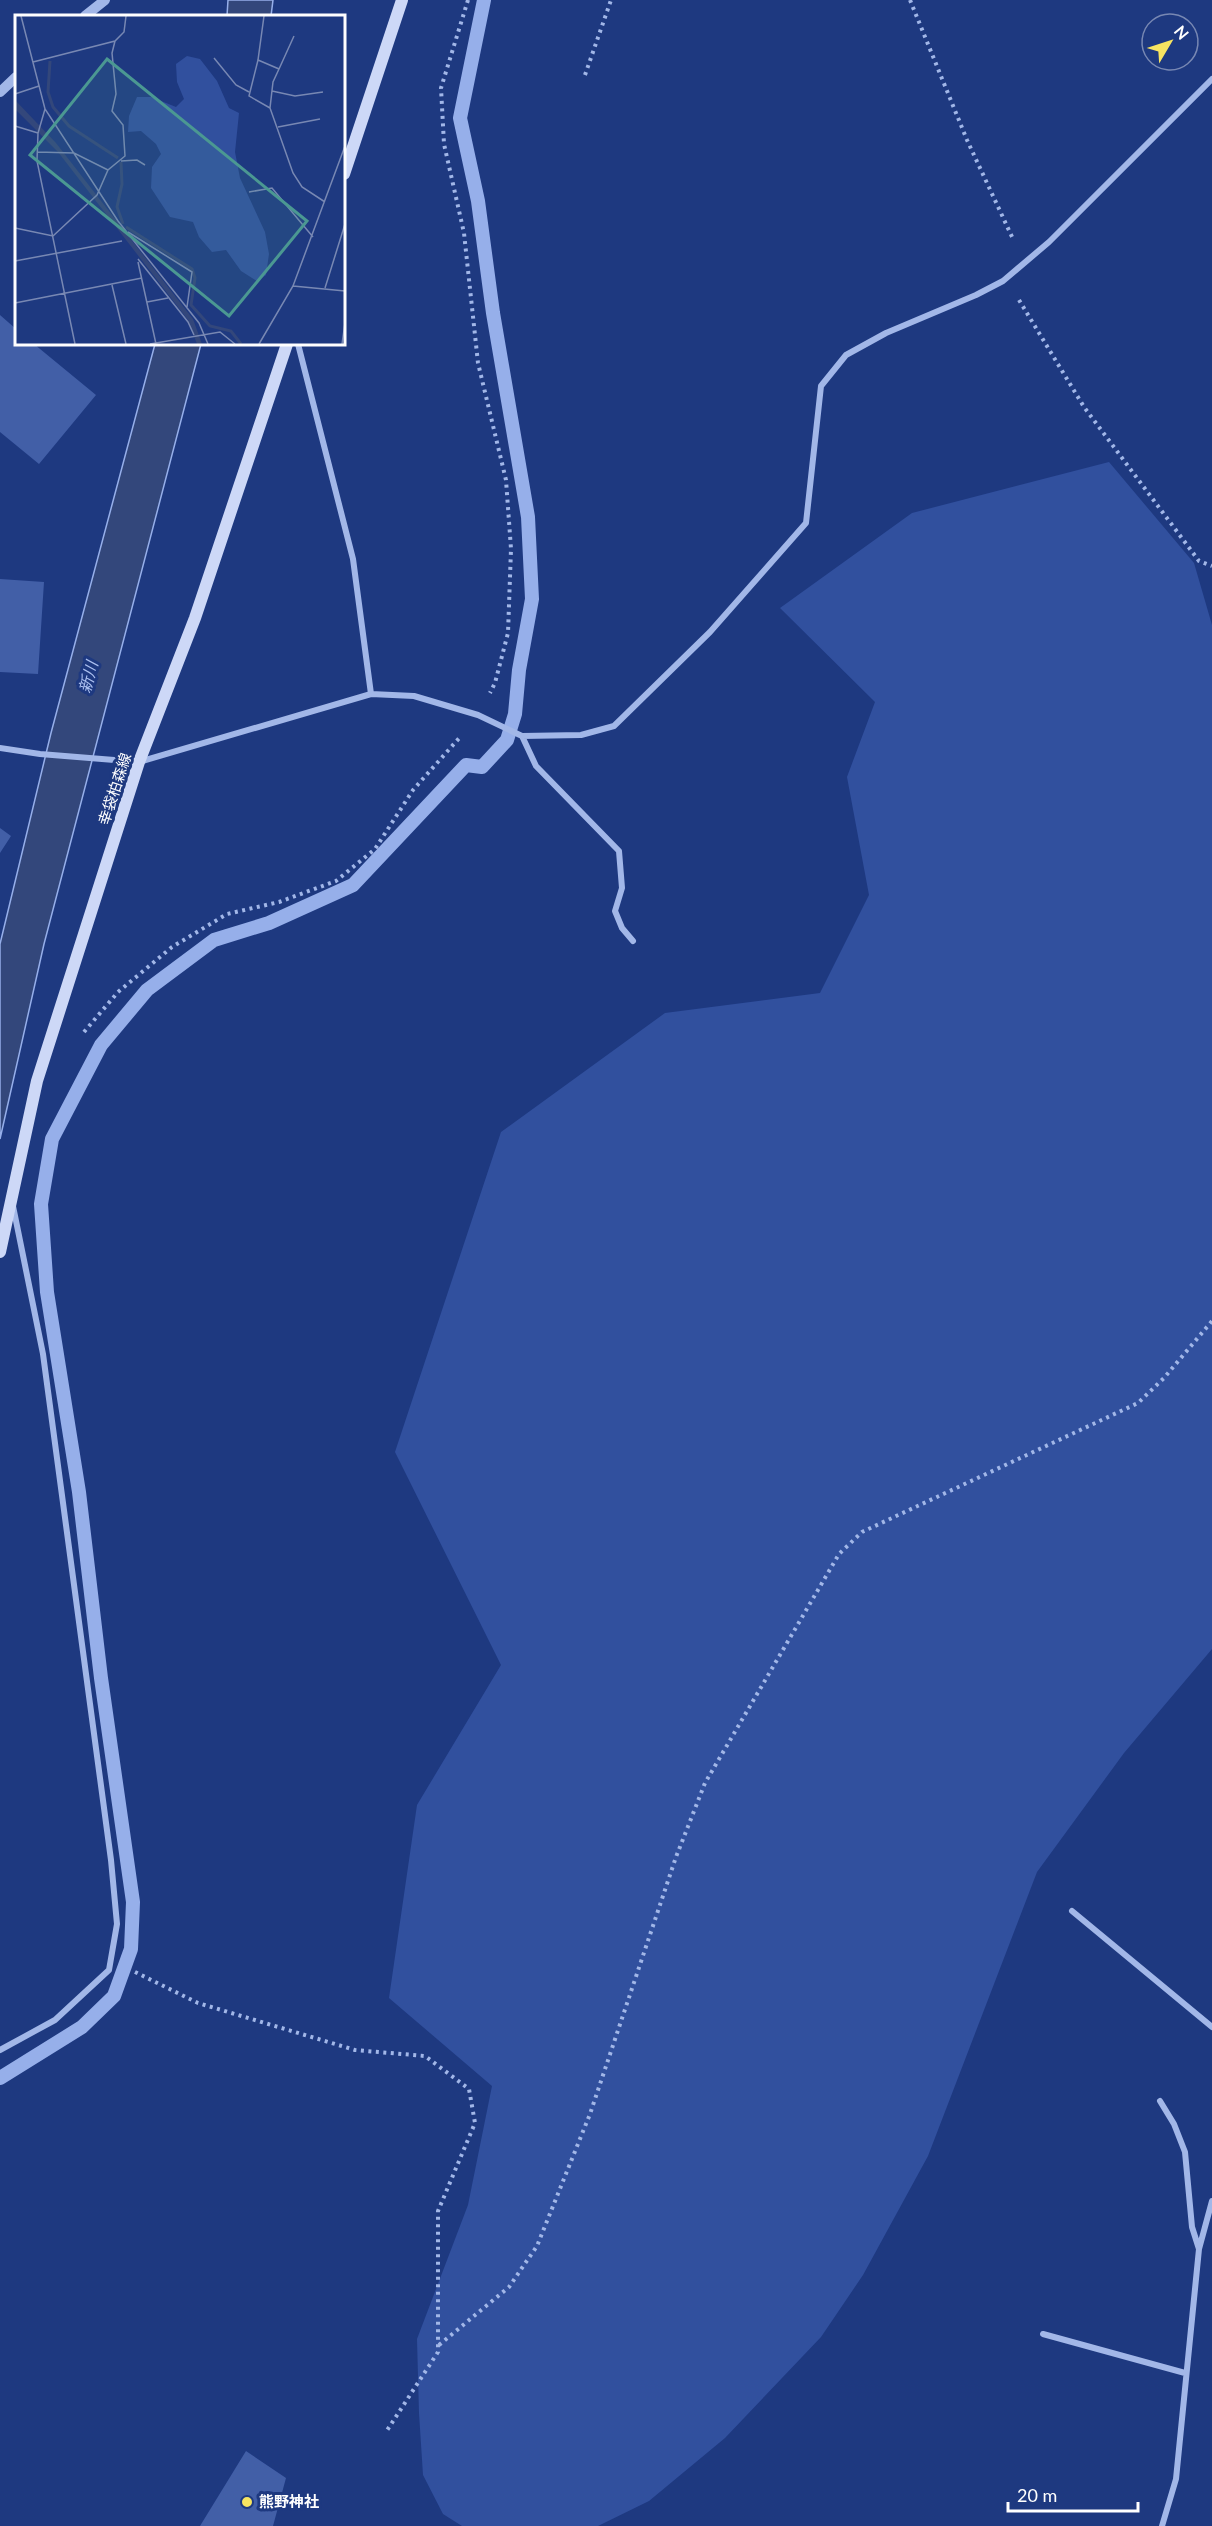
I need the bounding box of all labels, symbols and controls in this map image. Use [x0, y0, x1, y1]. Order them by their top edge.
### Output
north arrow [1140, 12, 1200, 72]
inset map [15, 15, 345, 345]
text: N [1171, 21, 1193, 43]
water label: 新川 [74, 657, 101, 695]
street label: 幸袋柏森線 [94, 750, 134, 827]
scale bar [1008, 2475, 1138, 2513]
text: 20 m [1017, 2484, 1057, 2506]
place label: 熊野神社 [259, 2492, 319, 2510]
marker: 熊野神社 [240, 2495, 254, 2509]

